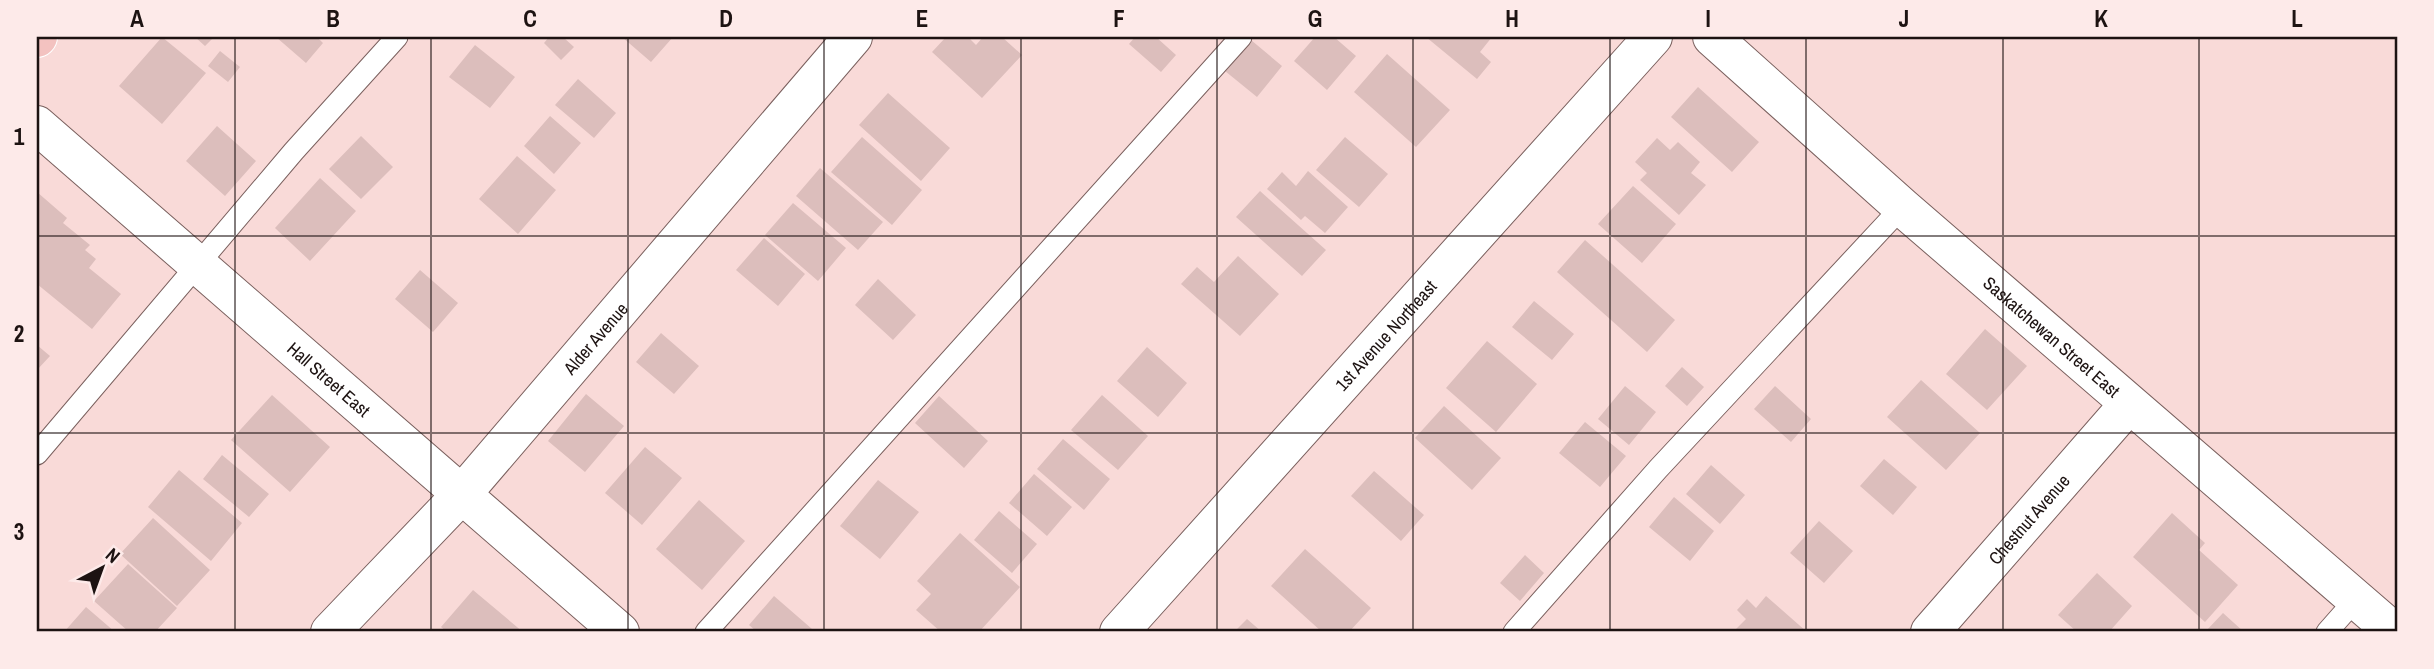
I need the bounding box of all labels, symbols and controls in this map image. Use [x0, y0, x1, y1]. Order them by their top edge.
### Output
text: A [130, 3, 144, 34]
text: B [326, 3, 340, 34]
text: C [523, 3, 537, 34]
text: D [719, 3, 733, 34]
text: E [916, 3, 928, 34]
text: F [1113, 3, 1125, 34]
text: G [1308, 3, 1322, 34]
text: H [1505, 3, 1519, 34]
text: I [1705, 3, 1711, 34]
text: J [1899, 3, 1909, 34]
text: K [2094, 3, 2108, 34]
text: L [2291, 3, 2303, 34]
text: 1 [14, 121, 25, 152]
street label: Saskatchewan Street East [1978, 270, 2126, 403]
street label: 1st Avenue Northeast [1329, 274, 1442, 396]
street label: Alder Avenue [557, 297, 633, 380]
text: 2 [14, 318, 24, 349]
street label: Hall Street East [282, 336, 376, 422]
street label: Chestnut Avenue [1982, 468, 2075, 570]
text: 3 [14, 516, 24, 547]
north arrow [66, 532, 136, 602]
text: N [100, 542, 126, 569]

